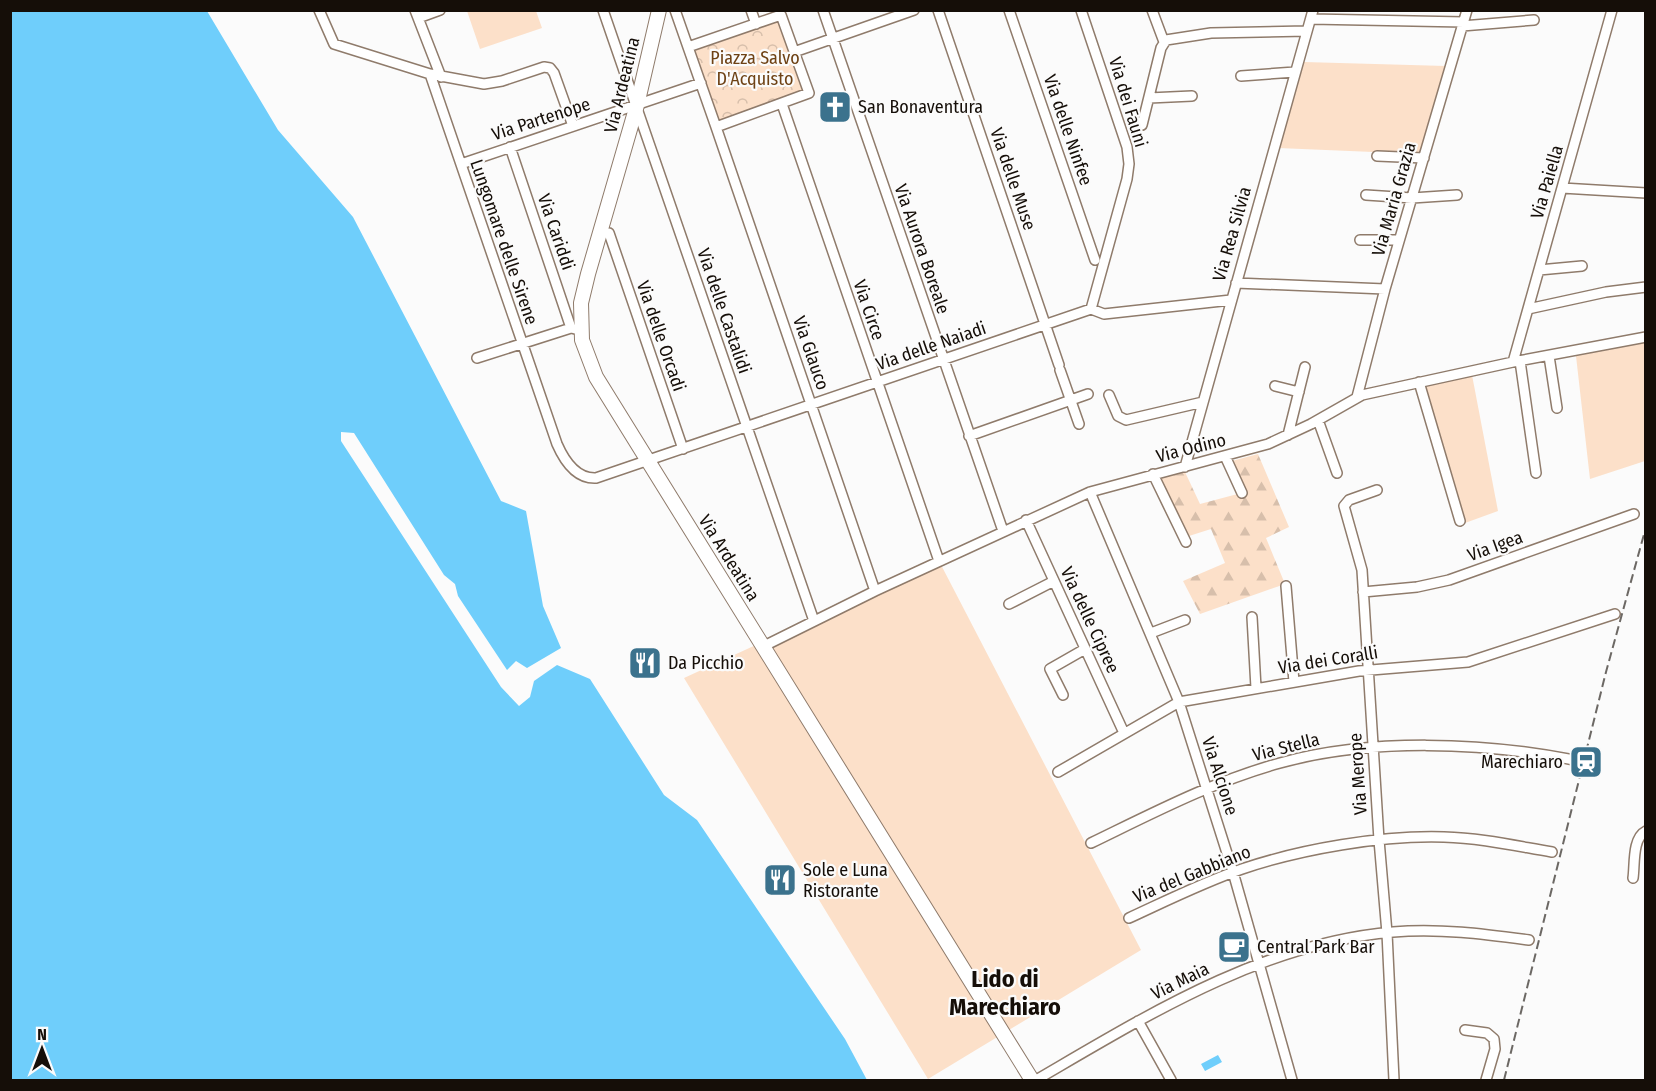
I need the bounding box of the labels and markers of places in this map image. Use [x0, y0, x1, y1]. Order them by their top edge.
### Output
church icon: San Bonaventura [817, 89, 853, 125]
place label: San Bonaventura [858, 96, 983, 118]
restaurant icon: Da Picchio [627, 645, 663, 681]
place label: Da Picchio [668, 652, 744, 674]
station icon: Marechiaro [1568, 744, 1604, 780]
place label: Marechiaro [1481, 751, 1563, 773]
place label: Sole e Luna Ristorante [803, 859, 888, 902]
restaurant icon: Sole e Luna Ristorante [762, 862, 798, 898]
cafe icon: Central Park Bar [1216, 929, 1252, 965]
place label: Central Park Bar [1257, 936, 1375, 958]

